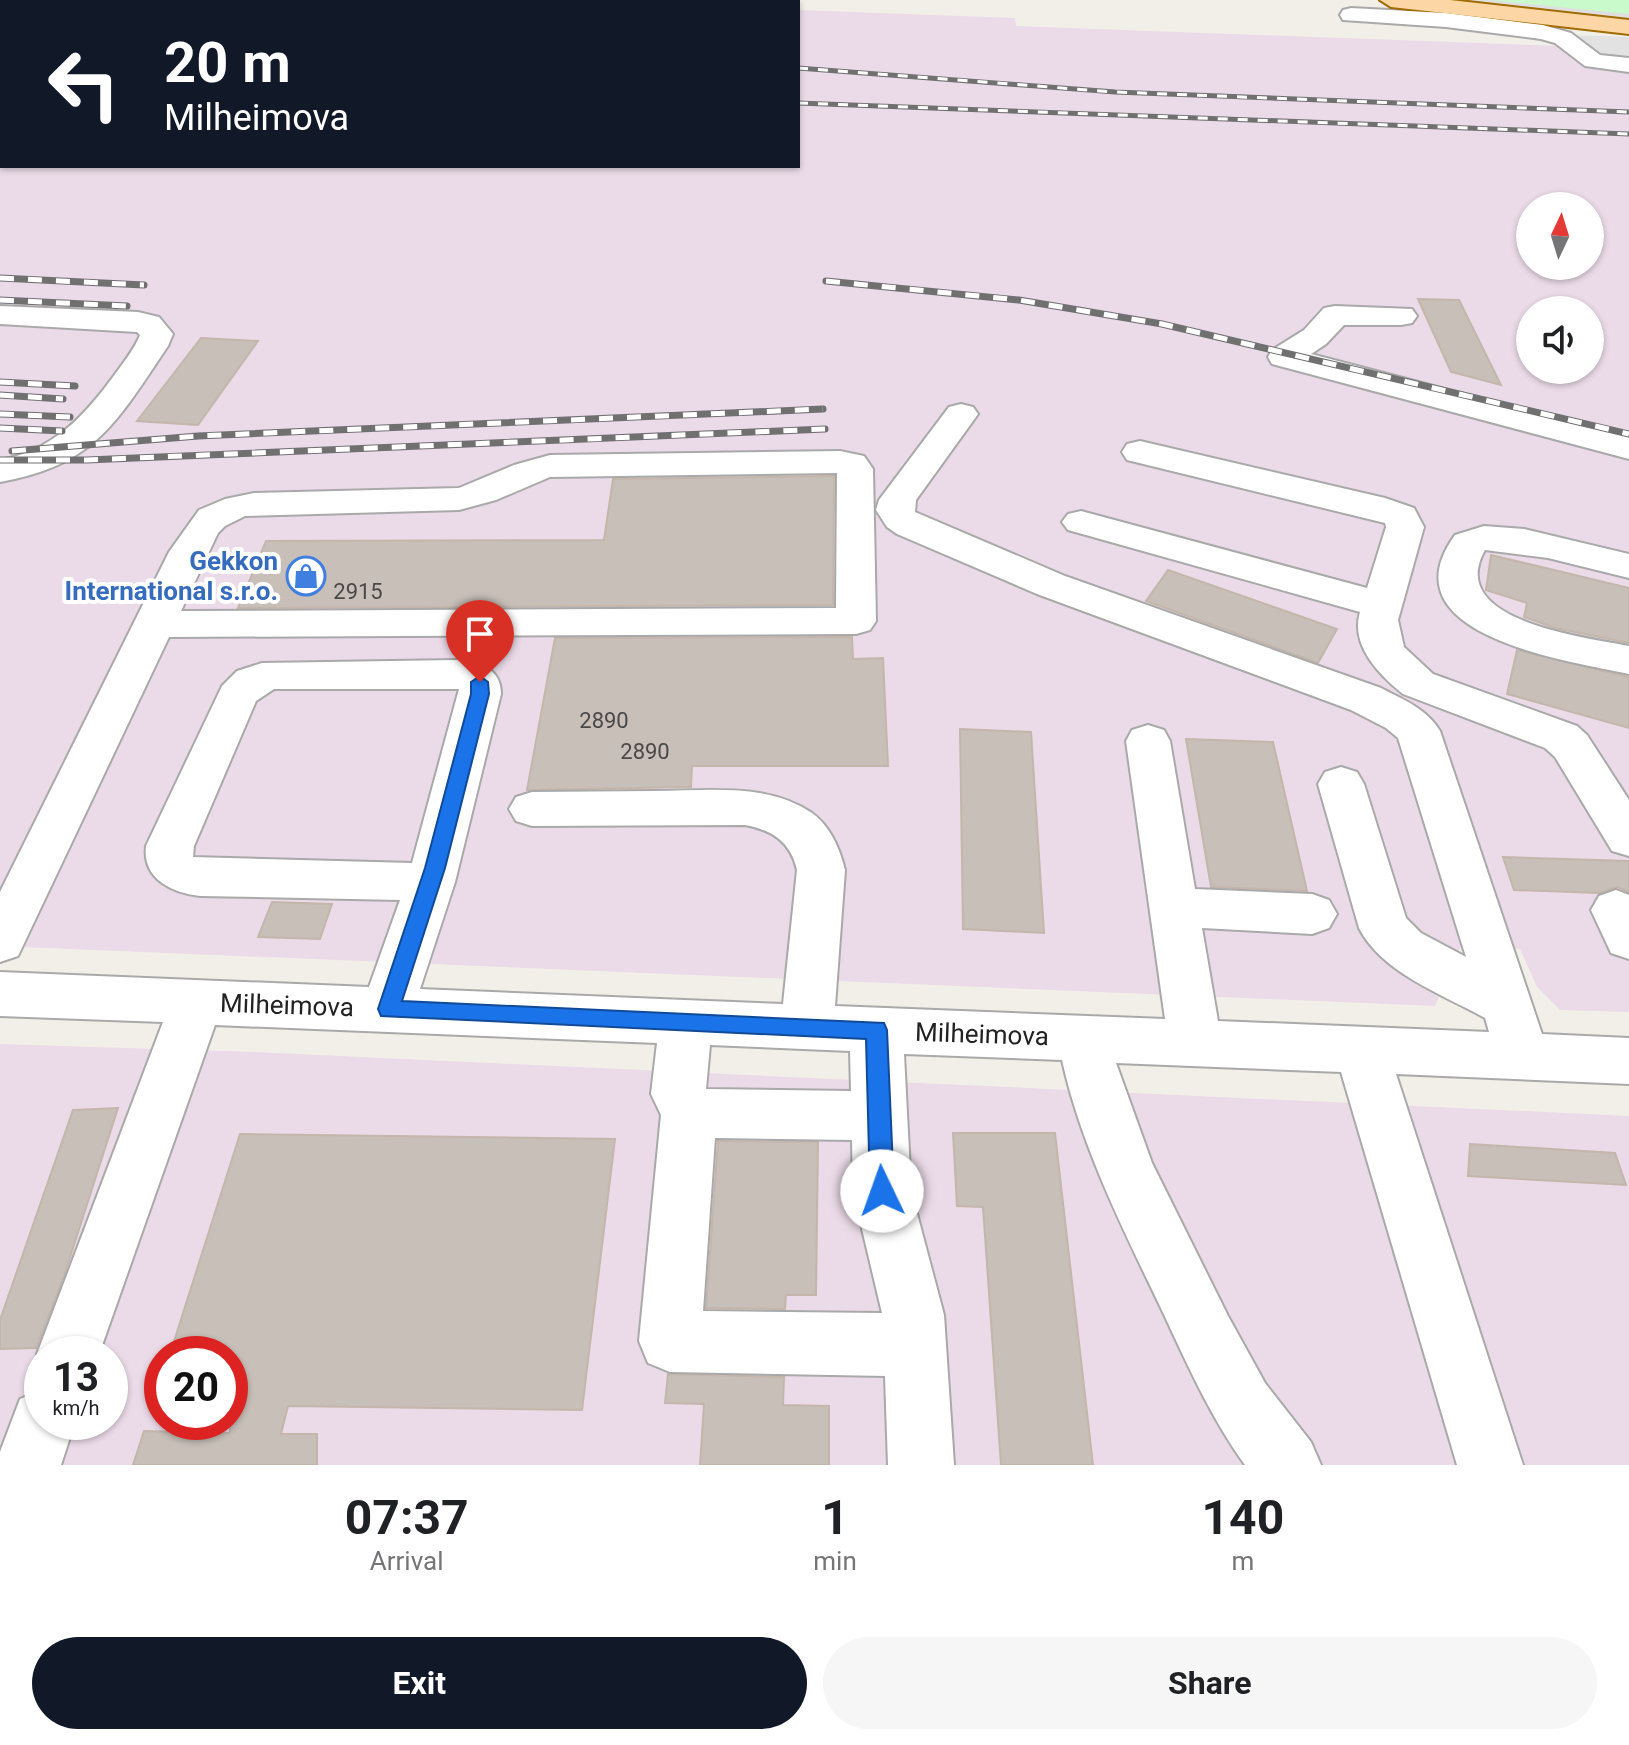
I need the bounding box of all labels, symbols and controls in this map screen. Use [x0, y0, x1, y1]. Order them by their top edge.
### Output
text: 20 m [164, 30, 291, 96]
icon: left [32, 32, 136, 136]
text: Milheimova [164, 97, 349, 139]
north arrow [1516, 192, 1604, 280]
map controls [1516, 192, 1604, 384]
button: sound [1516, 296, 1604, 384]
place label: Gekkon International s.r.o. [65, 546, 278, 606]
shop icon: Gekkon International s.r.o. [285, 555, 327, 597]
house number: 2915 [333, 579, 383, 604]
pin [446, 600, 514, 682]
icon: arrive [458, 612, 502, 656]
house number: 2890 [579, 708, 629, 733]
house number: 2890 [620, 739, 670, 764]
street label: Milheimova [220, 988, 354, 1022]
street label: Milheimova [915, 1017, 1049, 1051]
position arrow [840, 1149, 924, 1233]
speed limit sign: 20 [144, 1336, 248, 1440]
text: 13 [53, 1354, 99, 1401]
text: km/h [53, 1396, 99, 1420]
text: 07:37 [345, 1489, 468, 1546]
text: 1 [821, 1489, 849, 1546]
text: 140 [1202, 1489, 1284, 1546]
text: Arrival [370, 1546, 444, 1576]
text: min [813, 1546, 857, 1576]
text: m [1231, 1546, 1254, 1576]
button: Exit [32, 1637, 807, 1729]
button: Share [823, 1637, 1597, 1729]

